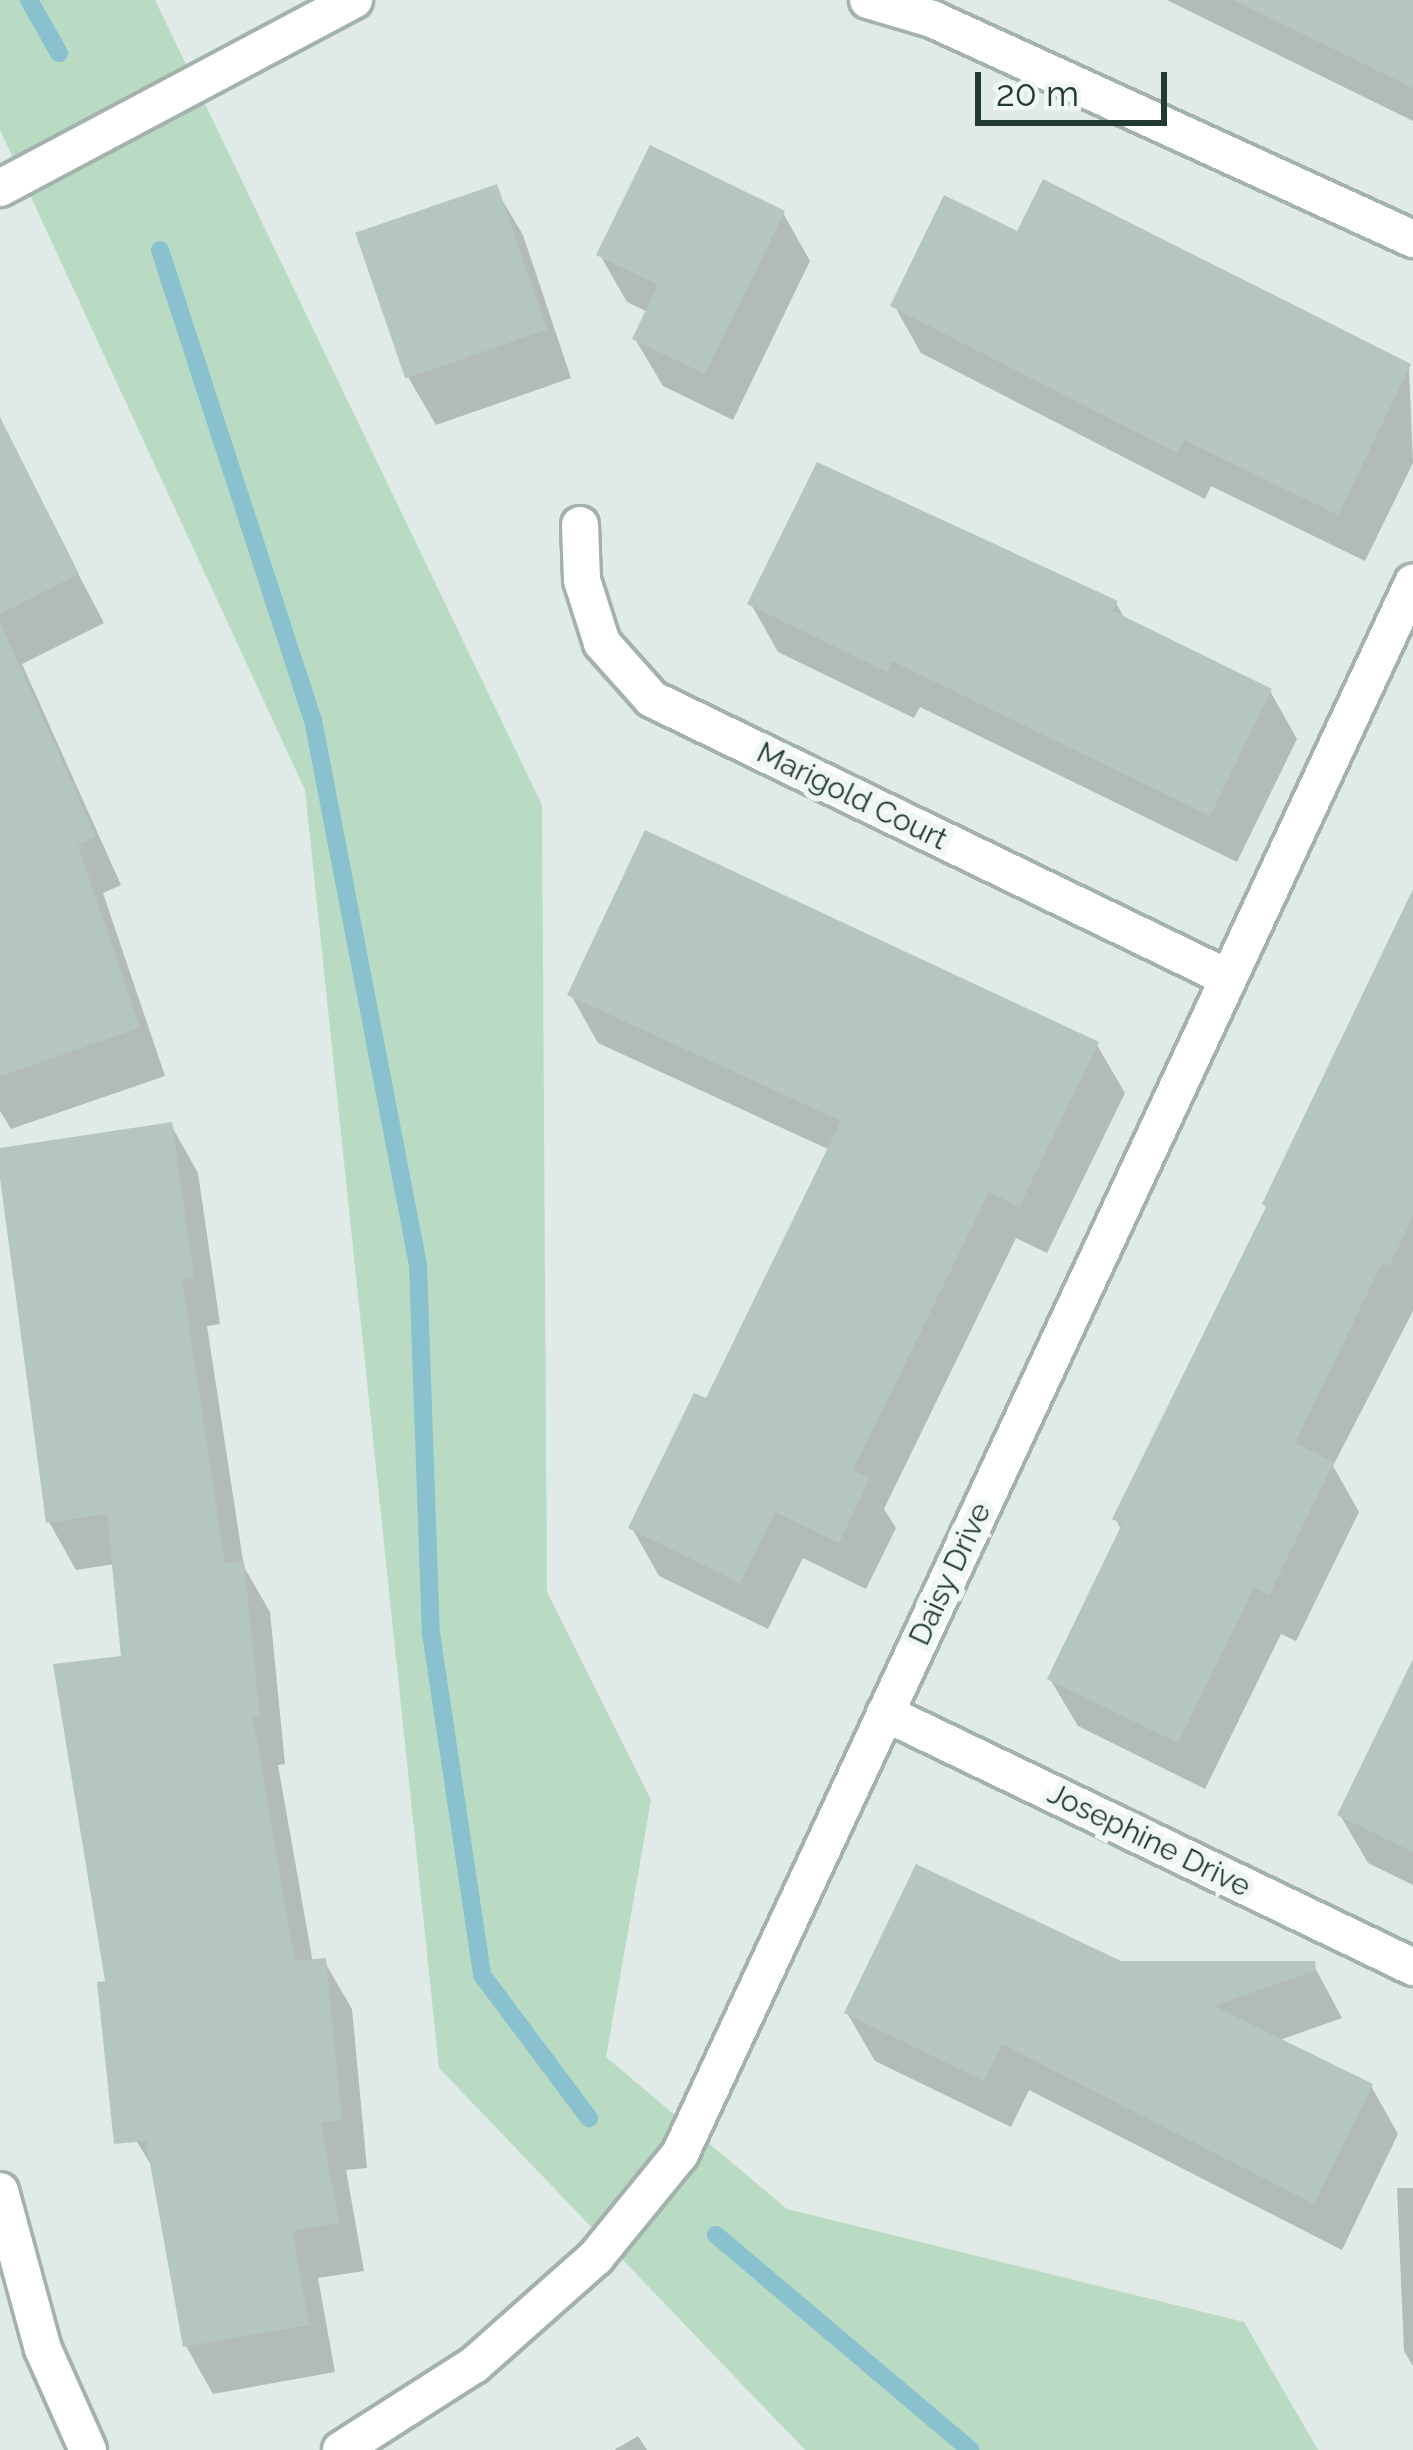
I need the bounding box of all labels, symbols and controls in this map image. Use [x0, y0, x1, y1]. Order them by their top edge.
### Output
scale bar [981, 48, 1173, 122]
text: 20 m [996, 72, 1079, 114]
street label: Marigold Court [751, 734, 953, 858]
street label: Daisy Drive [901, 1497, 999, 1651]
street label: Josephine Drive [1042, 1775, 1256, 1905]

